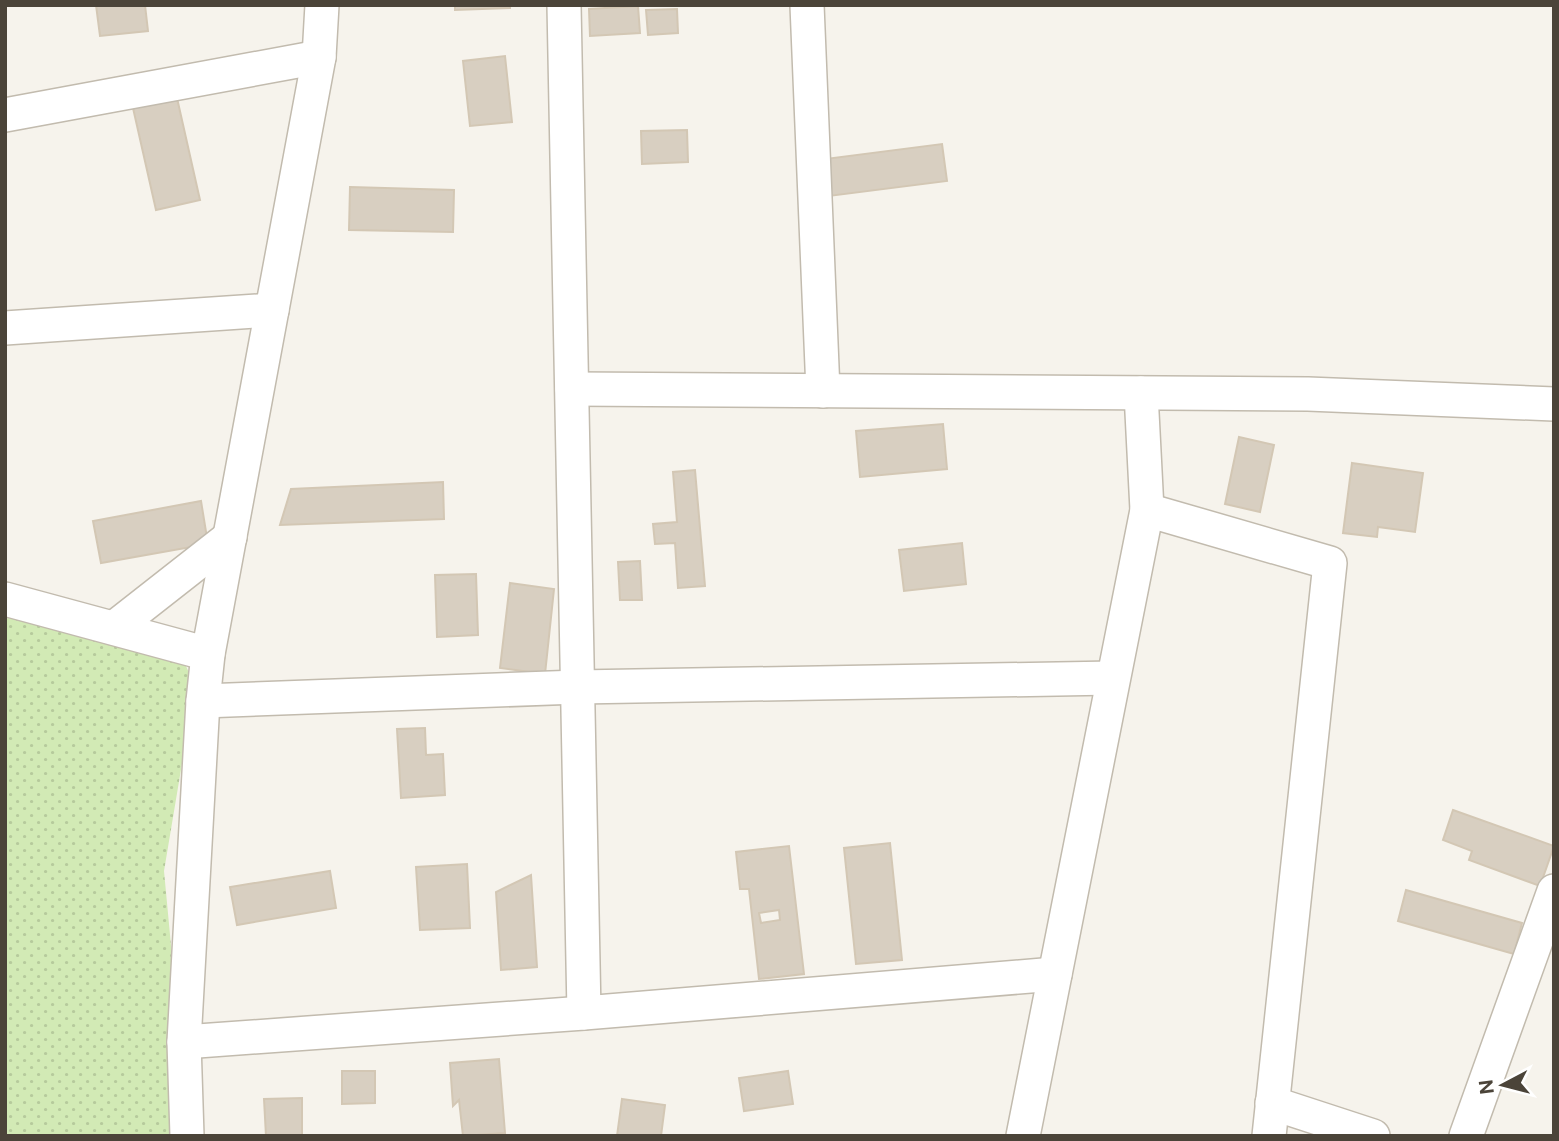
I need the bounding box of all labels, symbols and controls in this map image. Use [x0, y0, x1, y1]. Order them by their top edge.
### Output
north arrow [1468, 1050, 1538, 1120]
text: N [1474, 1078, 1498, 1096]

